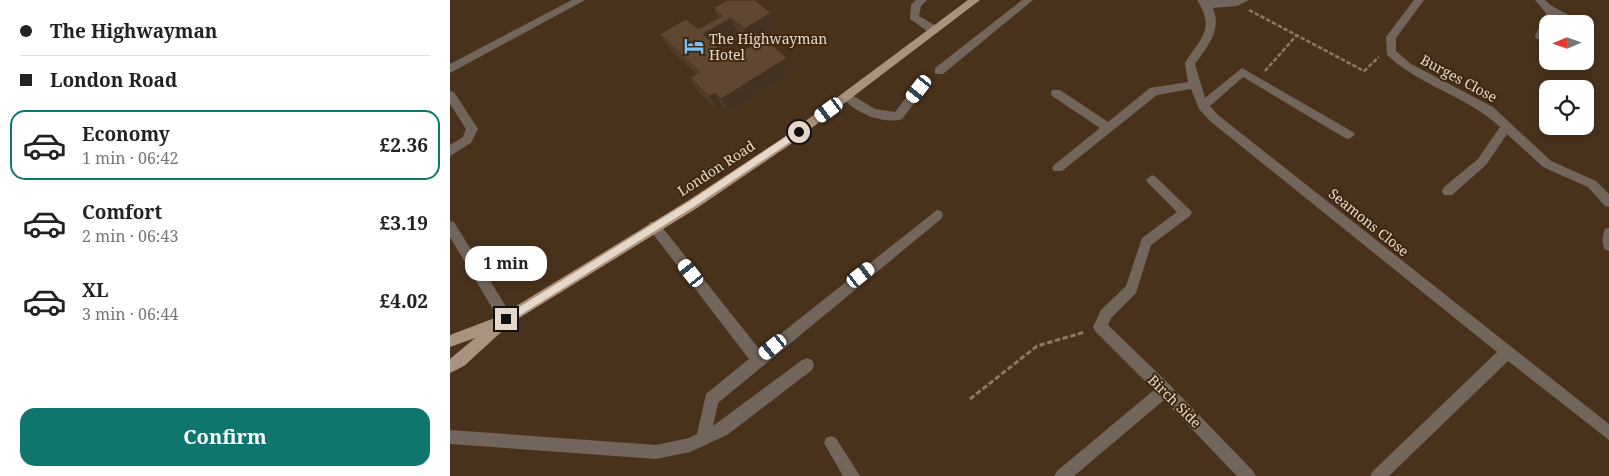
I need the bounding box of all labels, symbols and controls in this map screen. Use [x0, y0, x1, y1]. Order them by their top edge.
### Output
north arrow [1539, 15, 1594, 70]
map controls [1539, 15, 1594, 135]
text: The Highwayman [50, 18, 218, 44]
place label: The Highwayman Hotel [709, 29, 827, 64]
hotel icon: The Highwayman Hotel [683, 35, 705, 57]
street label: Burges Close [1417, 50, 1501, 106]
text: London Road [50, 67, 177, 93]
car [903, 73, 934, 105]
button: locate [1539, 80, 1594, 135]
car [812, 95, 845, 125]
text: Economy [82, 121, 170, 147]
route start [788, 121, 810, 143]
icon: car [22, 123, 67, 168]
text: £2.36 [380, 132, 428, 158]
street label: London Road [674, 136, 759, 200]
text: 1 min · 06:42 [82, 147, 178, 169]
street label: Seamons Close [1325, 184, 1413, 260]
text: Comfort [82, 199, 162, 225]
icon: car [22, 201, 67, 246]
text: £3.19 [380, 210, 428, 236]
text: 2 min · 06:43 [82, 225, 178, 247]
callout: 1 min [465, 246, 547, 282]
text: 1 min [483, 252, 529, 274]
car [675, 257, 706, 289]
car [844, 260, 877, 290]
text: XL [82, 277, 108, 303]
icon: car [22, 279, 67, 324]
text: £4.02 [380, 288, 428, 314]
text: 3 min · 06:44 [82, 303, 178, 325]
route end [495, 308, 517, 330]
car [756, 332, 789, 362]
street label: Birch Side [1144, 370, 1206, 432]
button: Confirm [20, 408, 430, 466]

